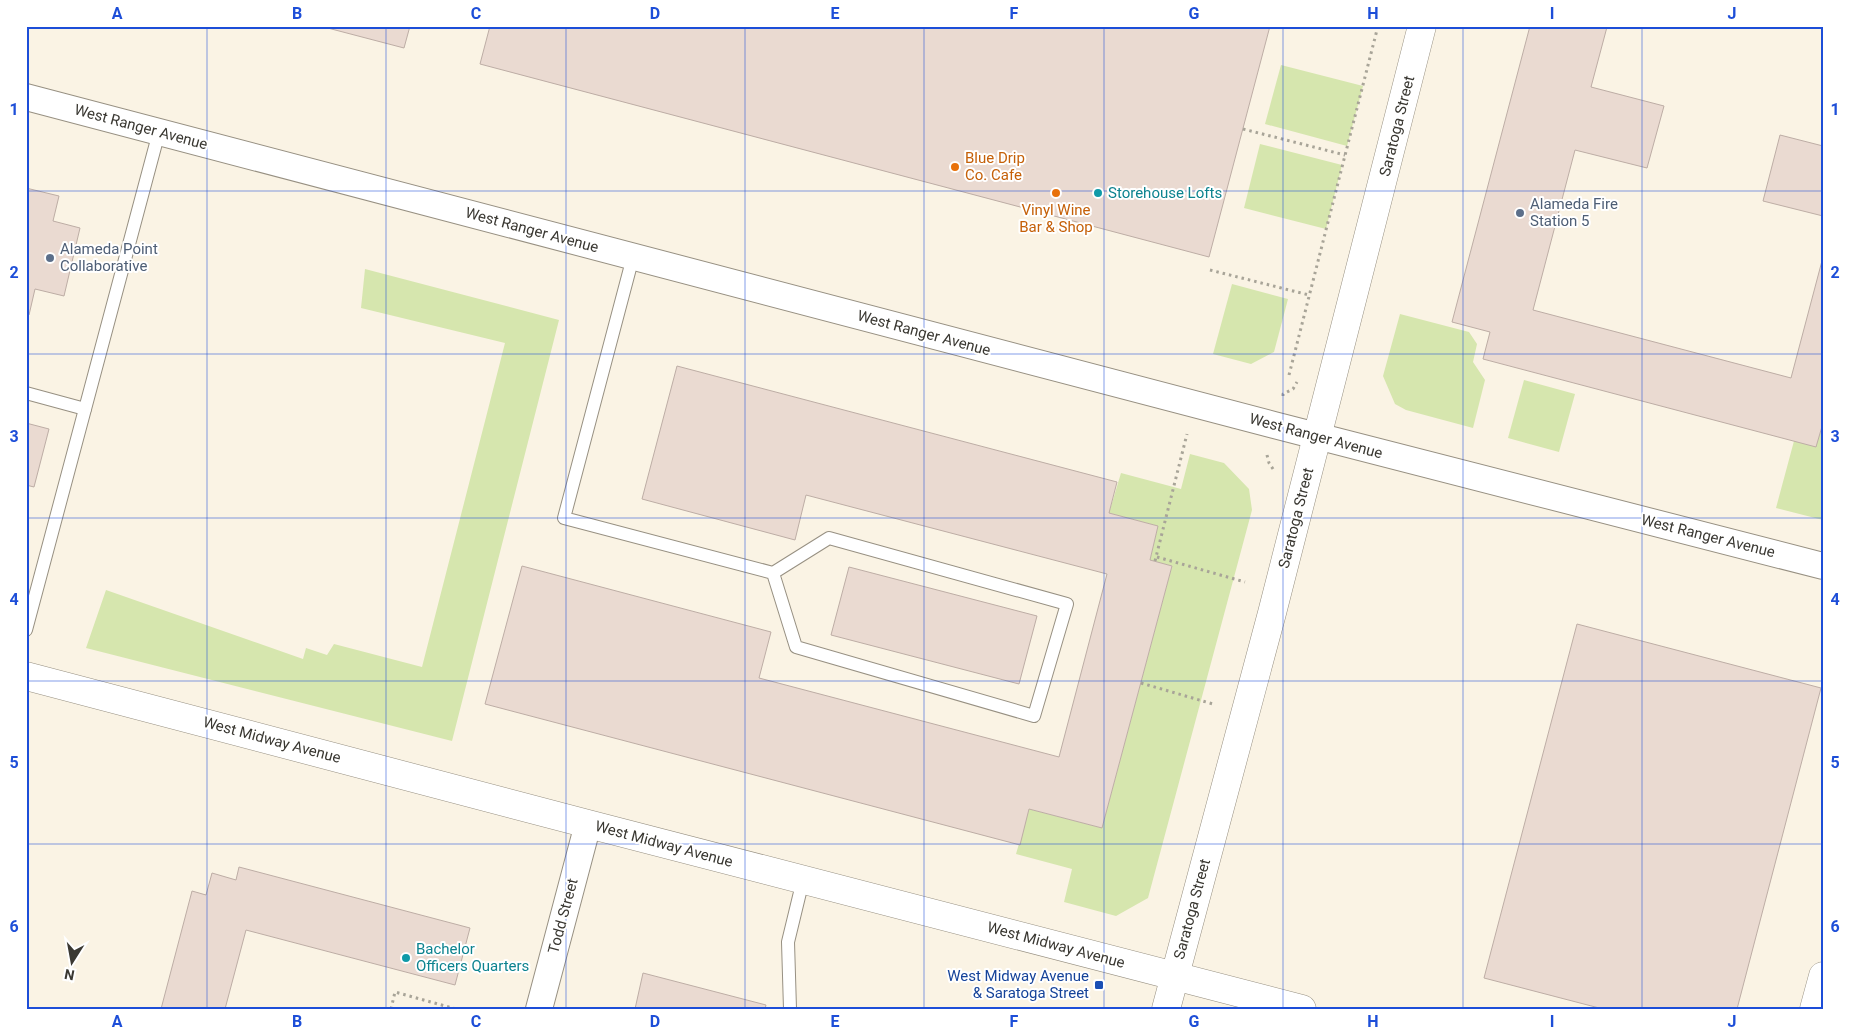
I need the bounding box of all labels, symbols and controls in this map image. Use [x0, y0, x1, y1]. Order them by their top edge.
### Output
text: A [112, 4, 123, 23]
text: B [292, 4, 302, 23]
text: C [471, 4, 481, 23]
text: D [650, 4, 660, 23]
text: E [831, 4, 840, 23]
text: F [1010, 4, 1019, 23]
text: G [1189, 4, 1200, 23]
text: H [1367, 4, 1379, 23]
text: I [1550, 4, 1554, 23]
text: J [1728, 4, 1736, 23]
street label: Saratoga Street [1376, 74, 1418, 178]
text: 1 [9, 100, 19, 119]
text: 1 [1830, 100, 1840, 119]
street label: West Ranger Avenue [72, 101, 210, 153]
place label: Blue Drip Co. Cafe [965, 149, 1025, 184]
marker: Blue Drip Co. Cafe [949, 161, 961, 173]
place label: Storehouse Lofts [1108, 184, 1222, 202]
marker: Vinyl Wine Bar & Shop [1050, 187, 1062, 199]
marker: Storehouse Lofts [1092, 187, 1104, 199]
place label: Alameda Fire Station 5 [1530, 195, 1618, 230]
place label: Vinyl Wine Bar & Shop [1019, 201, 1093, 236]
street label: West Ranger Avenue [463, 204, 601, 256]
marker: Alameda Fire Station 5 [1514, 207, 1526, 219]
place label: Alameda Point Collaborative [60, 240, 158, 275]
marker: Alameda Point Collaborative [44, 252, 56, 264]
text: 2 [9, 263, 19, 282]
text: 2 [1830, 263, 1840, 282]
street label: West Ranger Avenue [855, 307, 993, 359]
street label: West Ranger Avenue [1247, 410, 1385, 462]
text: 3 [9, 427, 19, 446]
text: 3 [1830, 427, 1840, 446]
street label: Saratoga Street [1275, 466, 1317, 570]
street label: West Ranger Avenue [1639, 511, 1777, 561]
text: 4 [9, 590, 19, 609]
text: 4 [1830, 590, 1840, 609]
street label: West Midway Avenue [201, 713, 343, 767]
text: 5 [9, 753, 19, 772]
text: 5 [1830, 753, 1840, 772]
street label: West Midway Avenue [593, 817, 735, 871]
street label: Saratoga Street [1170, 857, 1214, 961]
street label: Todd Street [544, 876, 582, 956]
text: 6 [9, 917, 19, 936]
text: 6 [1830, 917, 1840, 936]
street label: West Midway Avenue [985, 918, 1127, 972]
north arrow [48, 938, 98, 988]
place label: Bachelor Officers Quarters [416, 940, 529, 975]
marker: Bachelor Officers Quarters [400, 952, 412, 964]
text: N [63, 966, 76, 984]
place label: West Midway Avenue & Saratoga Street [947, 967, 1089, 1002]
marker: West Midway Avenue & Saratoga Street [1093, 979, 1105, 991]
text: A [112, 1012, 123, 1031]
text: B [292, 1012, 302, 1031]
text: C [471, 1012, 481, 1031]
text: D [650, 1012, 660, 1031]
text: E [831, 1012, 840, 1031]
text: F [1010, 1012, 1019, 1031]
text: G [1189, 1012, 1200, 1031]
text: H [1367, 1012, 1379, 1031]
text: I [1550, 1012, 1554, 1031]
text: J [1728, 1012, 1736, 1031]

